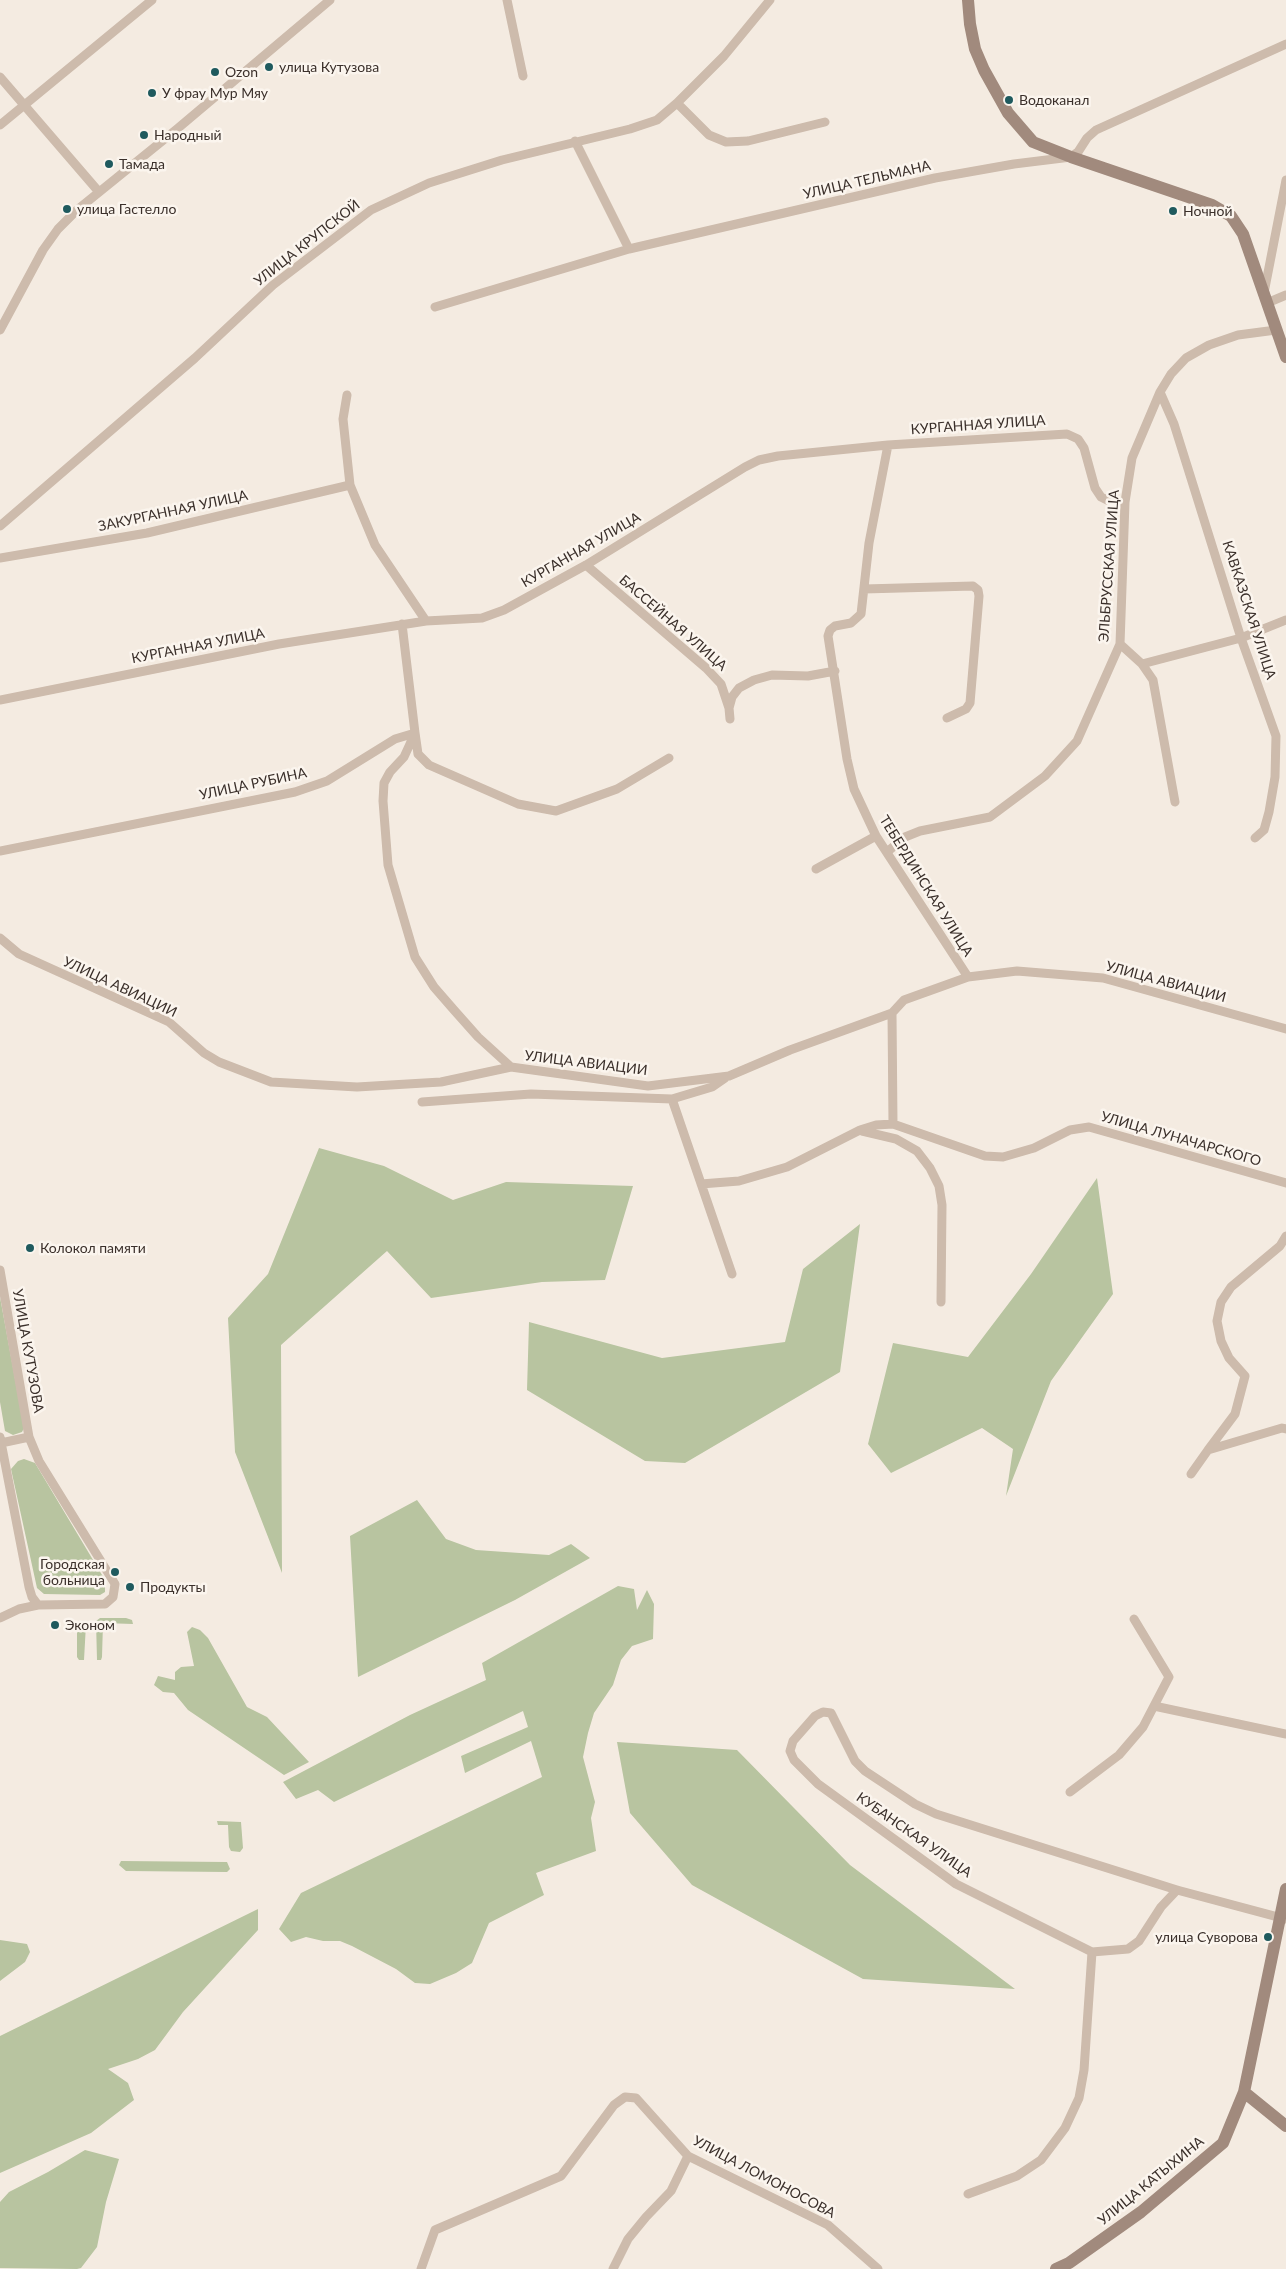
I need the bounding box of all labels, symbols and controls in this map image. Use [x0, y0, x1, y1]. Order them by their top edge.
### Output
place label: улица Кутузова [279, 59, 379, 75]
marker: улица Кутузова [263, 61, 275, 73]
place label: Ozon [225, 64, 258, 80]
marker: Ozon [209, 66, 221, 78]
place label: У фрау Мур Мяу [162, 85, 268, 101]
marker: У фрау Мур Мяу [146, 87, 158, 99]
place label: Водоканал [1019, 92, 1089, 108]
marker: Водоканал [1003, 94, 1015, 106]
place label: Народный [154, 127, 222, 143]
marker: Народный [138, 129, 150, 141]
place label: Тамада [119, 156, 165, 172]
street label: УЛИЦА ТЕЛЬМАНА [802, 157, 932, 203]
marker: Тамада [103, 158, 115, 170]
street label: УЛИЦА КРУПСКОЙ [251, 196, 363, 290]
place label: улица Гастелло [77, 201, 176, 217]
marker: улица Гастелло [61, 203, 73, 215]
place label: Ночной [1183, 203, 1232, 219]
marker: Ночной [1167, 205, 1179, 217]
street label: КУРГАННАЯ УЛИЦА [910, 412, 1046, 438]
street label: ЗАКУРГАННАЯ УЛИЦА [97, 487, 249, 535]
street label: ЭЛЬБРУССКАЯ УЛИЦА [1095, 489, 1123, 643]
street label: КУРГАННАЯ УЛИЦА [518, 509, 644, 591]
street label: КАВКАЗСКАЯ УЛИЦА [1219, 538, 1279, 682]
street label: БАССЕЙНАЯ УЛИЦА [616, 572, 730, 674]
street label: КУРГАННАЯ УЛИЦА [130, 625, 266, 667]
street label: УЛИЦА РУБИНА [198, 764, 308, 804]
street label: ТЕБЕРДИНСКАЯ УЛИЦА [876, 812, 976, 960]
street label: УЛИЦА АВИАЦИИ [60, 953, 180, 1021]
street label: УЛИЦА АВИАЦИИ [1104, 958, 1228, 1006]
street label: УЛИЦА АВИАЦИИ [524, 1047, 648, 1079]
street label: УЛИЦА ЛУНАЧАРСКОГО [1099, 1108, 1263, 1170]
place label: Колокол памяти [40, 1240, 146, 1256]
marker: Колокол памяти [24, 1242, 36, 1254]
street label: УЛИЦА КУТУЗОВА [9, 1288, 47, 1414]
place label: Городская больница [40, 1556, 105, 1588]
marker: Городская больница [109, 1566, 121, 1578]
place label: Продукты [140, 1579, 206, 1595]
marker: Продукты [124, 1581, 136, 1593]
place label: Эконом [65, 1617, 115, 1633]
marker: Эконом [49, 1619, 61, 1631]
street label: КУБАНСКАЯ УЛИЦА [853, 1789, 975, 1881]
place label: улица Суворова [1155, 1929, 1258, 1945]
marker: улица Суворова [1262, 1931, 1274, 1943]
street label: УЛИЦА ЛОМОНОСОВА [690, 2132, 838, 2222]
street label: УЛИЦА КАТЫХИНА [1095, 2133, 1207, 2229]

